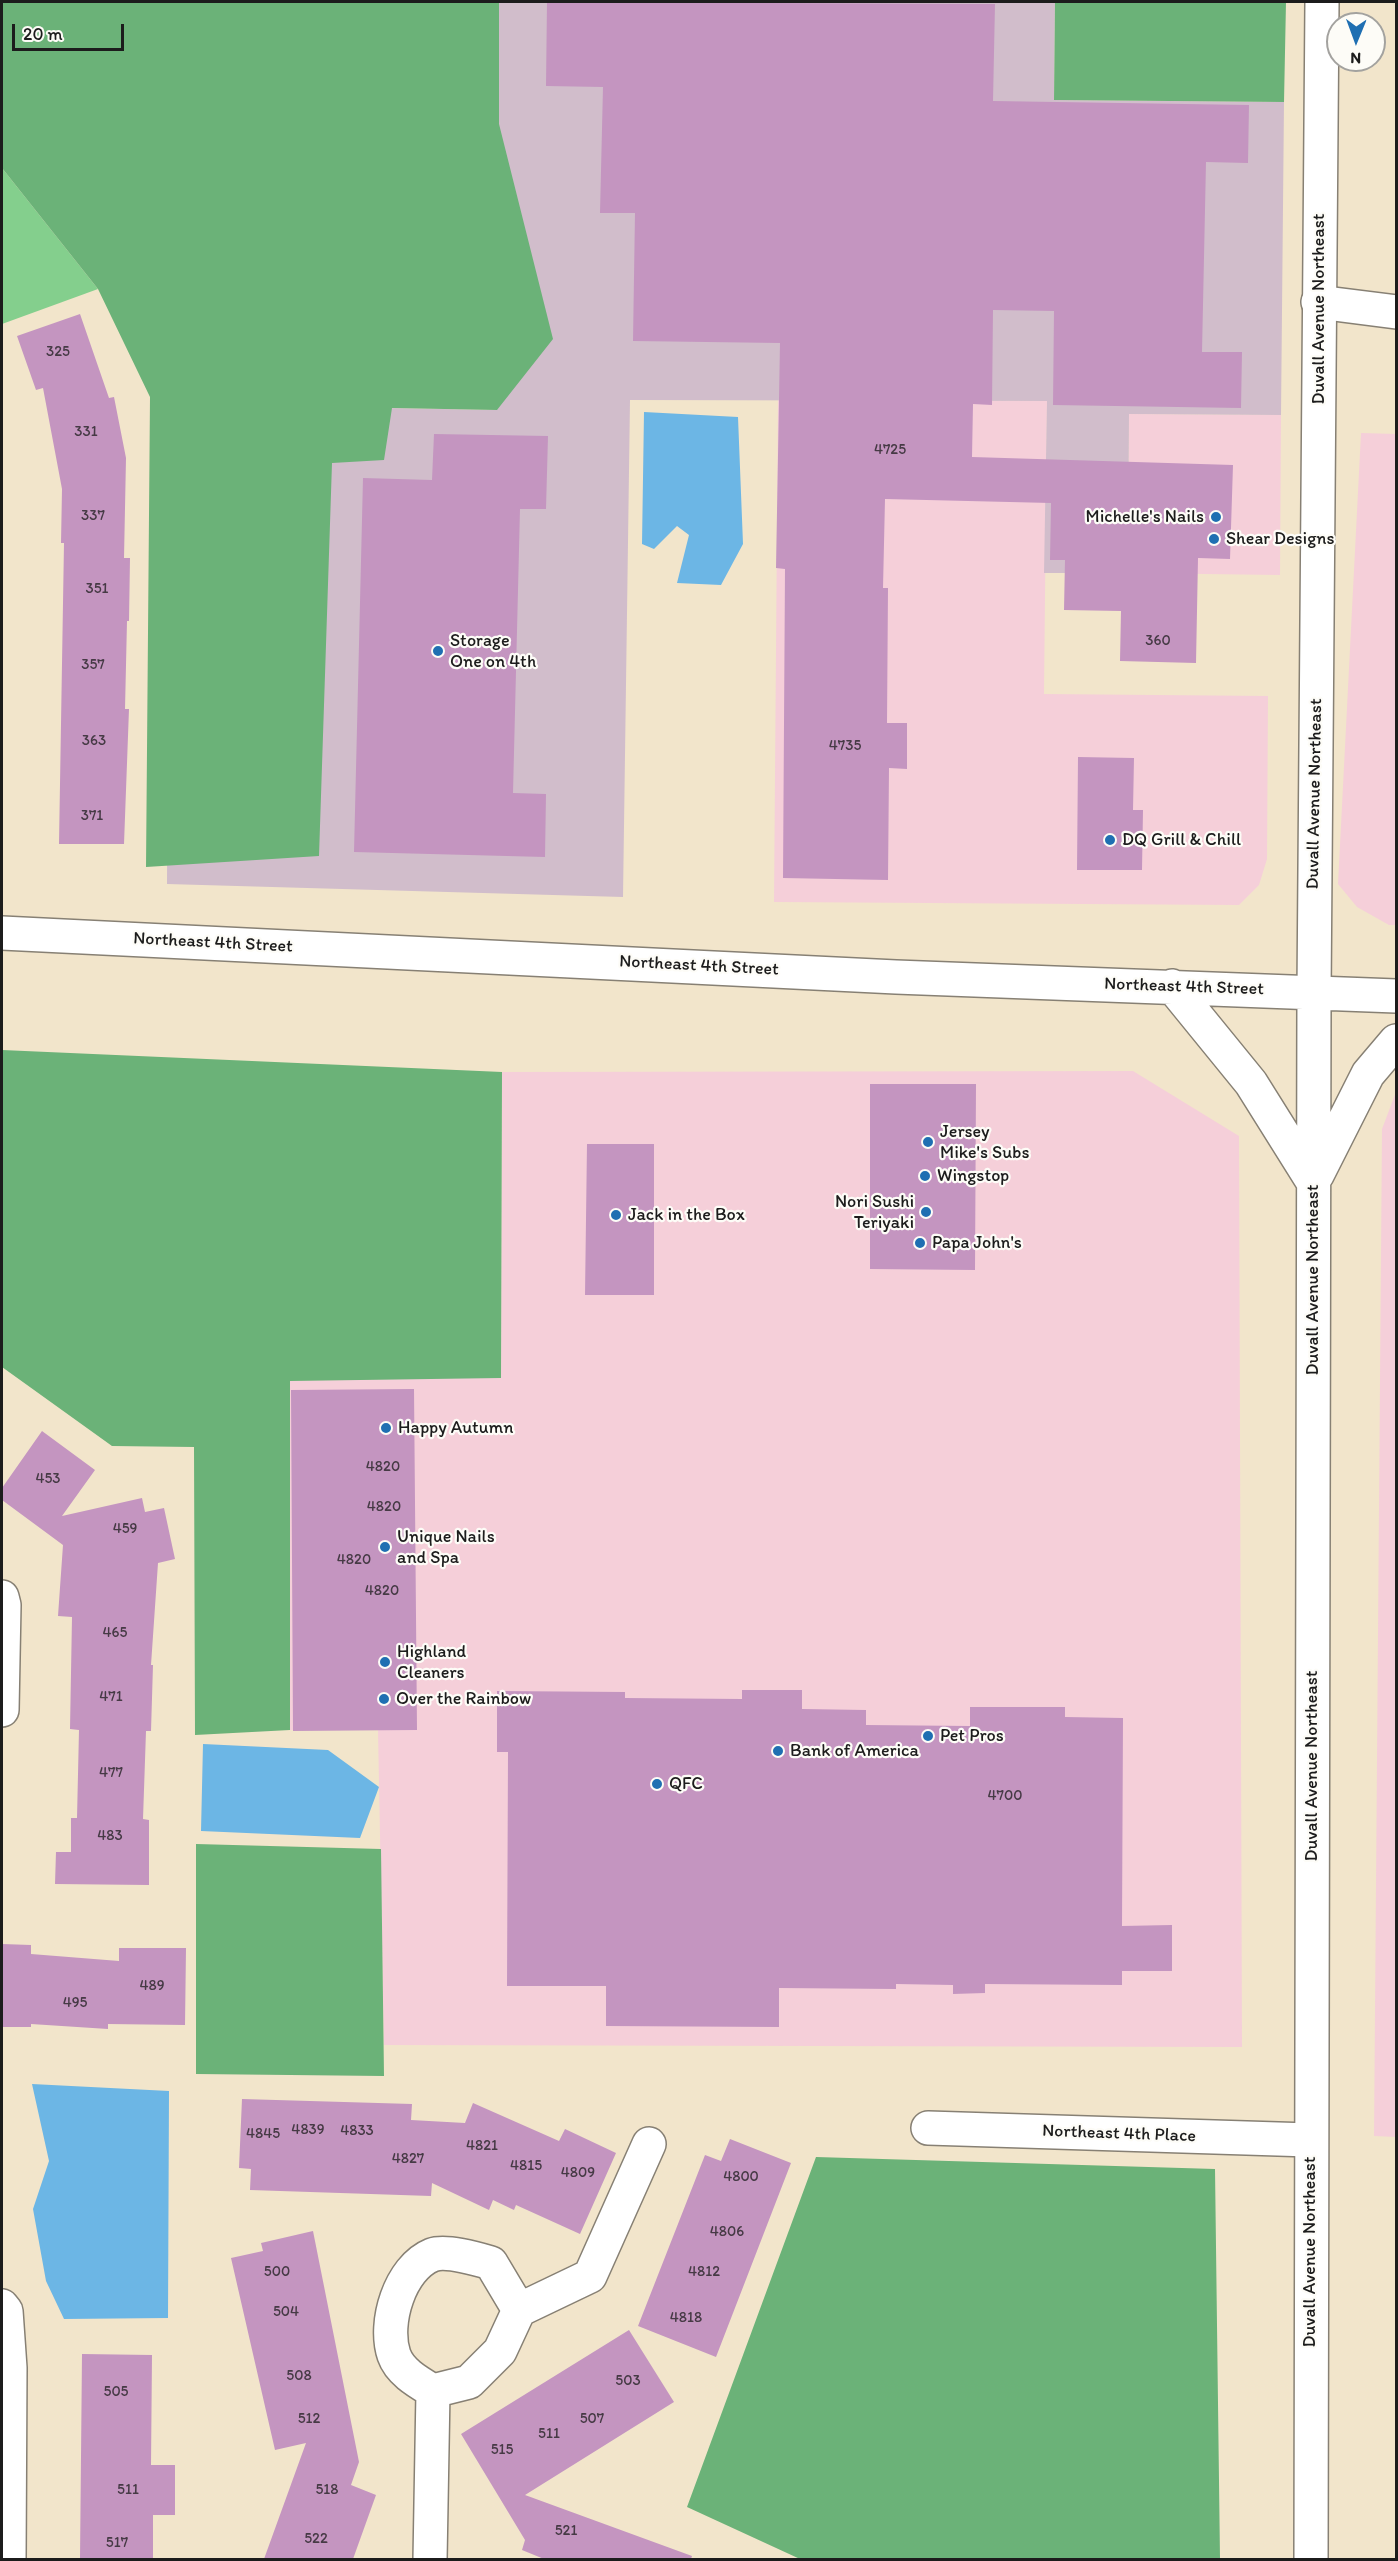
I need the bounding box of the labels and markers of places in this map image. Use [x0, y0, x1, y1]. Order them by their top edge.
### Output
place label: Michelle's Nails [1086, 506, 1204, 528]
marker: Michelle's Nails [1209, 510, 1223, 524]
place label: Shear Designs [1226, 528, 1335, 550]
marker: Shear Designs [1207, 532, 1221, 546]
place label: Storage One on 4th [450, 630, 536, 672]
marker: Storage One on 4th [431, 644, 445, 658]
place label: DQ Grill & Chill [1122, 829, 1241, 851]
marker: DQ Grill & Chill [1103, 833, 1117, 847]
place label: Jersey Mike's Subs [940, 1121, 1029, 1164]
marker: Jersey Mike's Subs [921, 1135, 935, 1149]
place label: Wingstop [937, 1165, 1009, 1187]
marker: Wingstop [918, 1169, 932, 1183]
place label: Nori Sushi Teriyaki [835, 1191, 914, 1234]
place label: Jack in the Box [628, 1204, 745, 1226]
marker: Nori Sushi Teriyaki [919, 1205, 933, 1219]
marker: Jack in the Box [609, 1208, 623, 1222]
place label: Papa John's [932, 1232, 1022, 1254]
marker: Papa John's [913, 1236, 927, 1250]
place label: Happy Autumn [398, 1417, 513, 1439]
marker: Happy Autumn [379, 1421, 393, 1435]
place label: Unique Nails and Spa [397, 1526, 495, 1568]
marker: Unique Nails and Spa [378, 1540, 392, 1554]
place label: Highland Cleaners [397, 1641, 466, 1684]
marker: Highland Cleaners [378, 1655, 392, 1669]
place label: Over the Rainbow [396, 1688, 531, 1710]
marker: Over the Rainbow [377, 1692, 391, 1706]
place label: Pet Pros [940, 1725, 1004, 1747]
marker: Pet Pros [921, 1729, 935, 1743]
place label: Bank of America [790, 1740, 919, 1762]
marker: Bank of America [771, 1744, 785, 1758]
place label: QFC [669, 1773, 703, 1795]
marker: QFC [650, 1777, 664, 1791]

